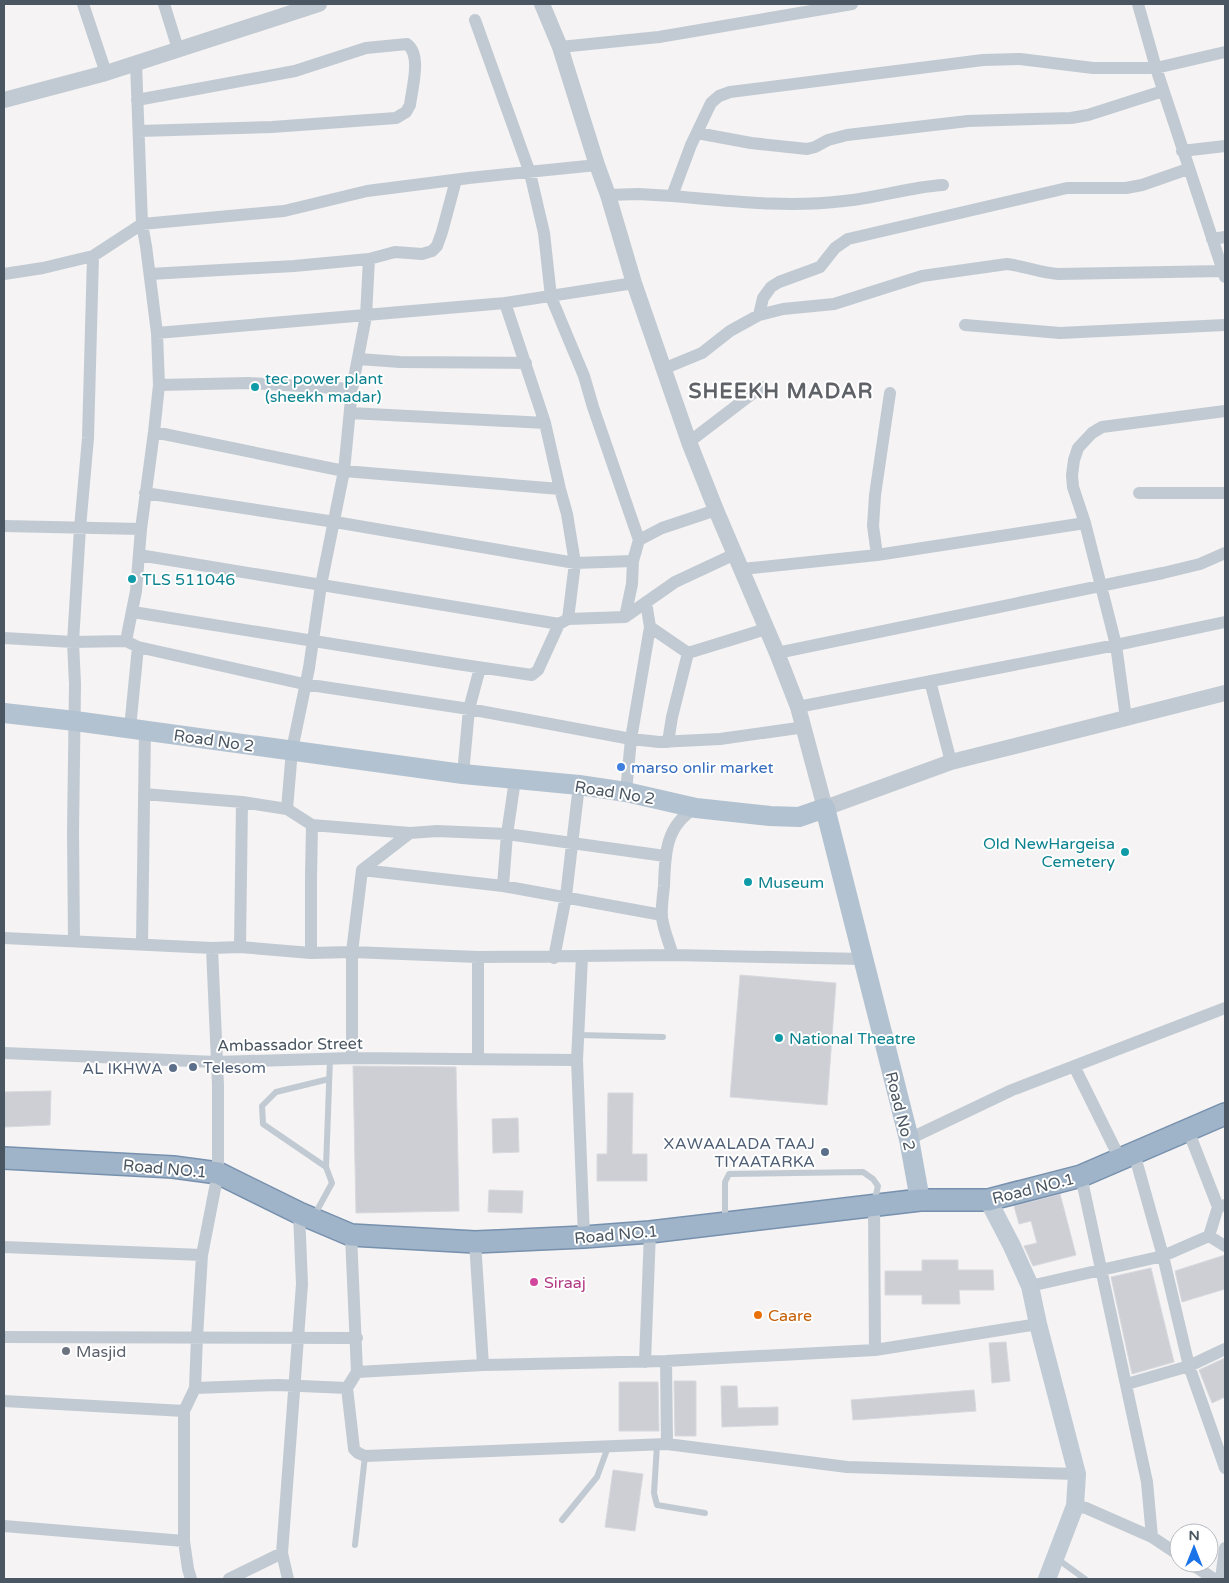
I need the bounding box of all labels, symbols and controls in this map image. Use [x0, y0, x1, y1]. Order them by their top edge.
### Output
place label: tec power plant (sheekh madar) [265, 369, 383, 407]
district label: SHEEKH MADAR [689, 379, 874, 404]
marker: tec power plant (sheekh madar) [249, 381, 261, 393]
place label: TLS 511046 [142, 570, 235, 590]
marker: TLS 511046 [126, 573, 138, 585]
street label: Road No 2 [172, 725, 255, 757]
place label: marso onlir market [631, 758, 774, 778]
marker: marso onlir market [615, 761, 627, 773]
street label: Road No 2 [573, 777, 656, 809]
place label: Old NewHargeisa Cemetery [983, 834, 1115, 872]
marker: Old NewHargeisa Cemetery [1119, 846, 1131, 858]
place label: Museum [758, 873, 824, 893]
marker: Museum [742, 876, 754, 888]
place label: National Theatre [789, 1029, 916, 1049]
marker: National Theatre [773, 1032, 785, 1044]
street label: Ambassador Street [217, 1034, 363, 1056]
place label: Telesom [203, 1058, 266, 1078]
place label: AL IKHWA [82, 1059, 163, 1079]
marker: Telesom [187, 1061, 199, 1073]
marker: AL IKHWA [167, 1062, 179, 1074]
street label: Road No 2 [881, 1070, 920, 1153]
place label: XAWAALADA TAAJ TIYAATARKA [664, 1134, 815, 1172]
marker: XAWAALADA TAAJ TIYAATARKA [819, 1146, 831, 1158]
street label: Road NO.1 [122, 1155, 208, 1183]
street label: Road NO.1 [990, 1169, 1076, 1209]
street label: Road NO.1 [573, 1221, 659, 1249]
place label: Siraaj [544, 1273, 586, 1293]
marker: Siraaj [528, 1276, 540, 1288]
place label: Caare [768, 1306, 812, 1326]
marker: Caare [752, 1309, 764, 1321]
place label: Masjid [76, 1342, 126, 1362]
marker: Masjid [60, 1345, 72, 1357]
north arrow [1169, 1523, 1219, 1573]
text: N [1188, 1527, 1200, 1544]

